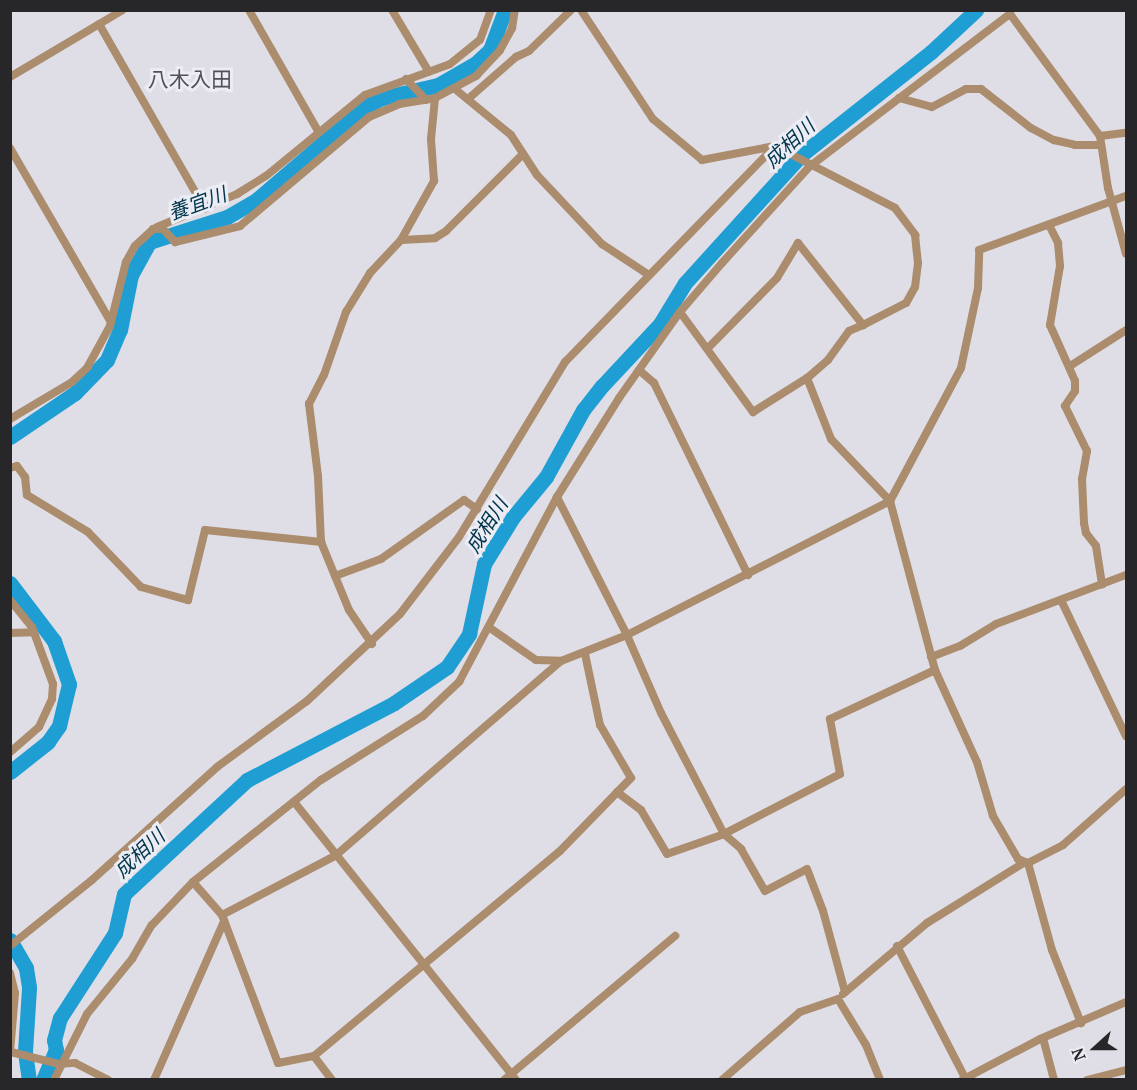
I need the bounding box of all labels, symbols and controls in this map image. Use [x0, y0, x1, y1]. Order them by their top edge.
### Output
district label: 八木入田 [148, 66, 232, 92]
water label: 成相川 [759, 114, 819, 172]
water label: 養宜川 [165, 181, 229, 225]
water label: 成相川 [460, 493, 512, 557]
water label: 成相川 [109, 824, 169, 882]
north arrow [1065, 1018, 1125, 1078]
text: N [1066, 1045, 1091, 1064]

